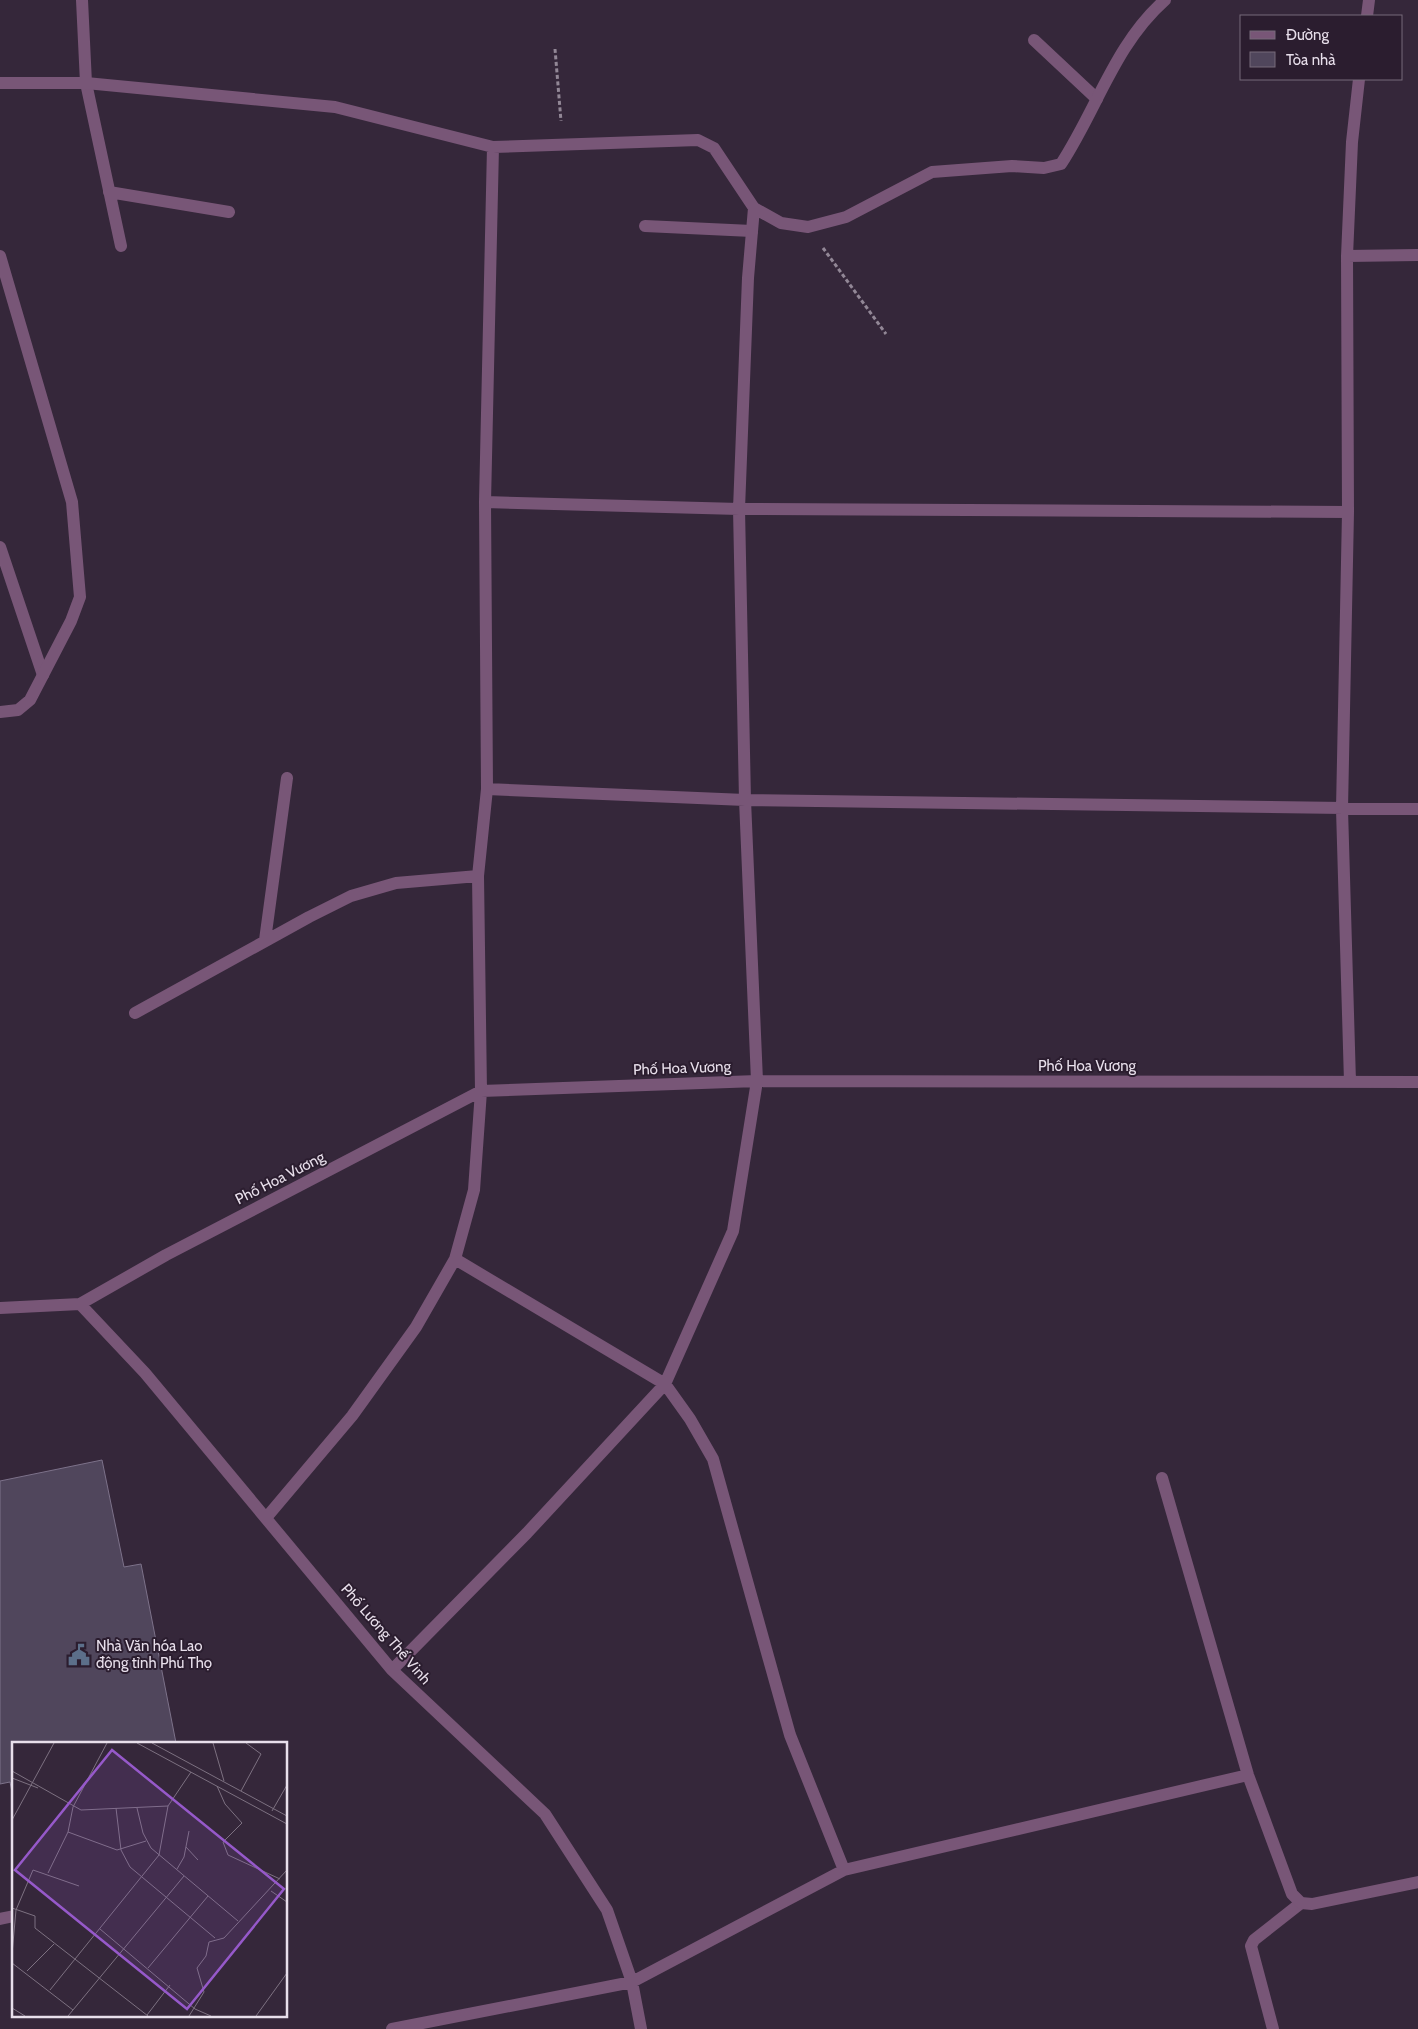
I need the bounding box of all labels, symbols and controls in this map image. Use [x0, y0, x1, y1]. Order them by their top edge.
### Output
legend [1240, 15, 1403, 80]
text: Đường [1286, 26, 1329, 44]
text: Tòa nhà [1286, 51, 1336, 69]
street label: Phố Hoa Vương [633, 1057, 732, 1079]
street label: Phố Hoa Vương [1038, 1057, 1137, 1075]
street label: Phố Hoa Vương [232, 1147, 328, 1208]
street label: Phố Lương Thế Vinh [337, 1580, 435, 1688]
place label: Nhà Văn hóa Lao động tỉnh Phú Thọ [96, 1637, 212, 1672]
public building icon: Nhà Văn hóa Lao động tỉnh Phú Thọ [66, 1642, 92, 1668]
inset map [12, 1742, 288, 2016]

